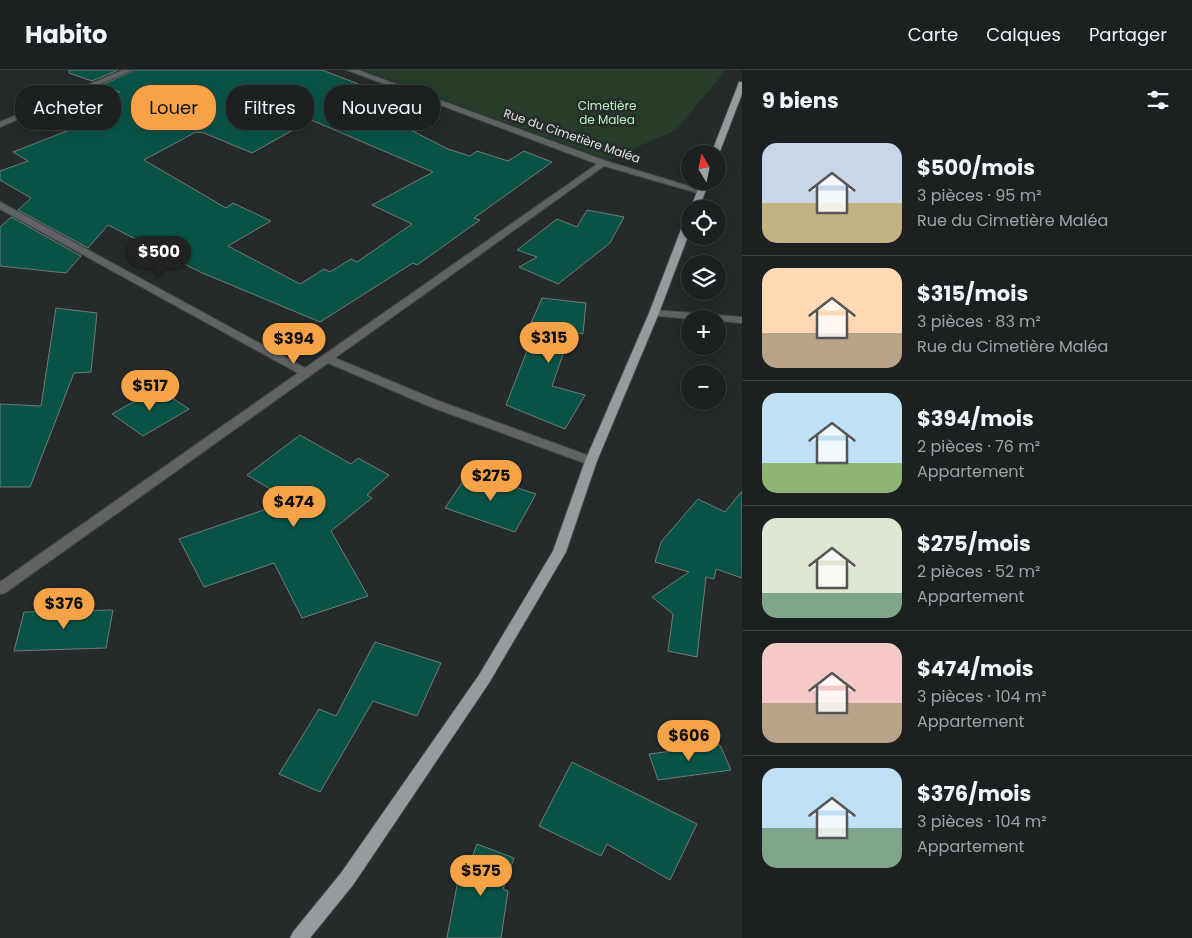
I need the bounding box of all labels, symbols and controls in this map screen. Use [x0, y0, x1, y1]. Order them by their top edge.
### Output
text: Habito [25, 18, 107, 51]
text: Carte [908, 22, 958, 47]
text: Calques [986, 22, 1061, 47]
text: Partager [1089, 22, 1167, 47]
chip: Acheter [15, 85, 121, 130]
chip: Louer [131, 85, 216, 130]
chip: Filtres [226, 85, 314, 130]
chip: Nouveau [324, 85, 440, 130]
text: 9 biens [762, 86, 839, 115]
icon: filters [1144, 86, 1172, 114]
park label: Cimetière de Malea [578, 97, 636, 128]
street label: Rue du Cimetière Maléa [502, 104, 643, 167]
north arrow [681, 145, 726, 190]
map controls [681, 145, 726, 410]
text: $500/mois [917, 153, 1035, 182]
icon: home [802, 163, 862, 223]
text: 3 pièces · 95 m² [917, 184, 1041, 207]
button: locate [681, 200, 726, 245]
text: Rue du Cimetière Maléa [917, 209, 1108, 232]
pin: $500 [129, 236, 189, 278]
text: $500 [138, 240, 180, 263]
button: layers [681, 255, 726, 300]
text: $315/mois [917, 279, 1028, 308]
icon: home [802, 288, 862, 348]
button: + [681, 310, 726, 355]
text: 3 pièces · 83 m² [917, 310, 1041, 333]
pin: $394 [264, 322, 324, 365]
pin: $315 [519, 322, 579, 364]
text: $315 [531, 326, 567, 349]
text: $394 [274, 327, 314, 350]
text: Rue du Cimetière Maléa [917, 335, 1108, 358]
button: − [681, 365, 726, 410]
pin: $517 [120, 370, 180, 412]
text: $517 [132, 374, 168, 397]
text: $394/mois [917, 404, 1034, 433]
icon: home [802, 413, 862, 473]
text: 2 pièces · 76 m² [917, 435, 1040, 458]
pin: $275 [461, 460, 521, 502]
text: Appartement [917, 460, 1024, 483]
text: $275 [472, 464, 510, 487]
pin: $474 [264, 486, 324, 528]
text: $474 [274, 490, 314, 513]
text: $275/mois [917, 529, 1031, 558]
icon: home [802, 538, 862, 598]
text: 2 pièces · 52 m² [917, 560, 1040, 583]
text: Appartement [917, 585, 1024, 608]
pin: $376 [34, 588, 94, 630]
text: $376 [45, 592, 83, 615]
text: $474/mois [917, 654, 1034, 683]
icon: home [802, 663, 862, 723]
text: 3 pièces · 104 m² [917, 685, 1047, 708]
text: Appartement [917, 710, 1024, 733]
pin: $606 [659, 720, 719, 762]
text: $606 [668, 724, 710, 747]
text: $376/mois [917, 779, 1031, 808]
icon: home [802, 788, 862, 848]
text: 3 pièces · 104 m² [917, 810, 1047, 833]
text: Appartement [917, 835, 1024, 858]
pin: $575 [451, 854, 511, 897]
text: $575 [461, 859, 501, 882]

